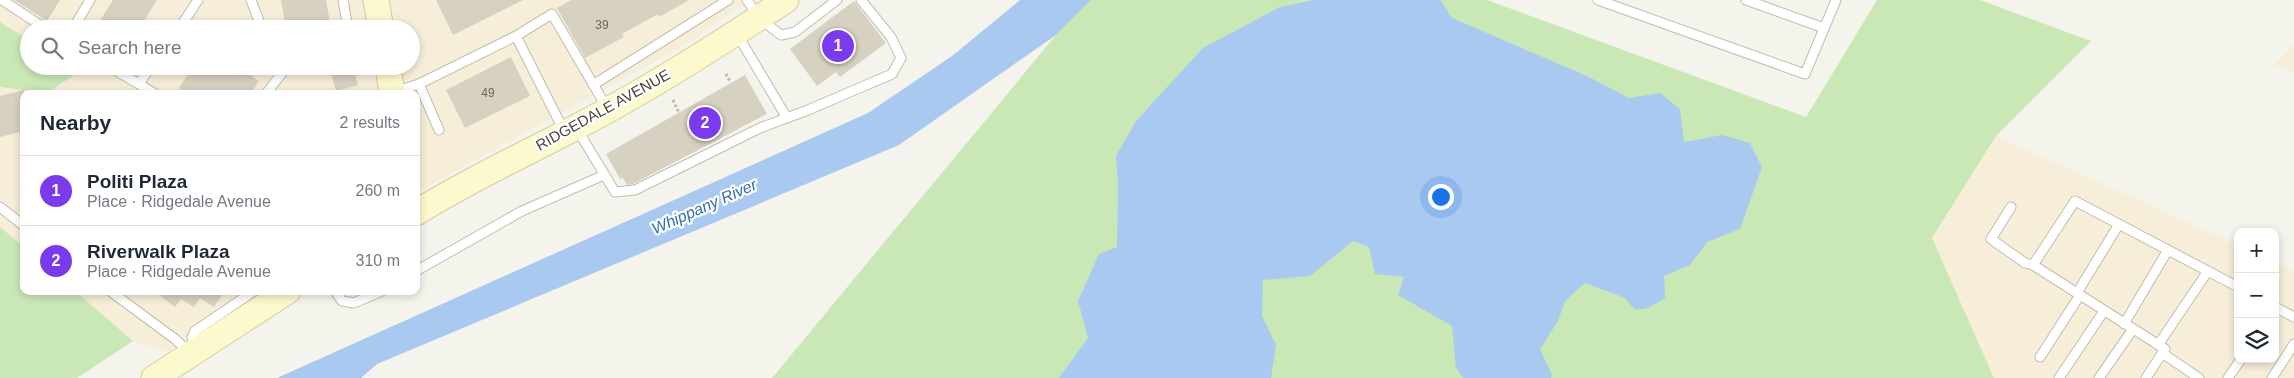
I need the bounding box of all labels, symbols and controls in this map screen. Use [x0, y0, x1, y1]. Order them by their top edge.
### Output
house number: 39 [595, 18, 609, 32]
search box [20, 20, 420, 75]
pin: 1 [822, 27, 854, 65]
icon: search [38, 34, 66, 62]
text: Search here [78, 37, 182, 58]
street label: RIDGEDALE AVENUE [533, 66, 673, 154]
house number: 49 [481, 86, 495, 100]
pin: 2 [689, 104, 721, 142]
text: Nearby [40, 111, 111, 134]
text: 2 results [340, 114, 400, 131]
text: Politi Plaza [87, 171, 187, 192]
water label: Whippany River [649, 175, 760, 237]
text: 1 [52, 182, 60, 199]
text: 260 m [356, 182, 400, 199]
your location [1428, 184, 1454, 210]
text: Place · Ridgedale Avenue [87, 193, 271, 210]
map controls [2234, 228, 2279, 363]
button: + [2234, 228, 2279, 273]
text: Riverwalk Plaza [87, 241, 230, 262]
text: 2 [52, 252, 60, 269]
text: 310 m [356, 252, 400, 269]
text: Place · Ridgedale Avenue [87, 263, 271, 280]
button: − [2234, 273, 2279, 318]
button: layers [2234, 318, 2279, 363]

